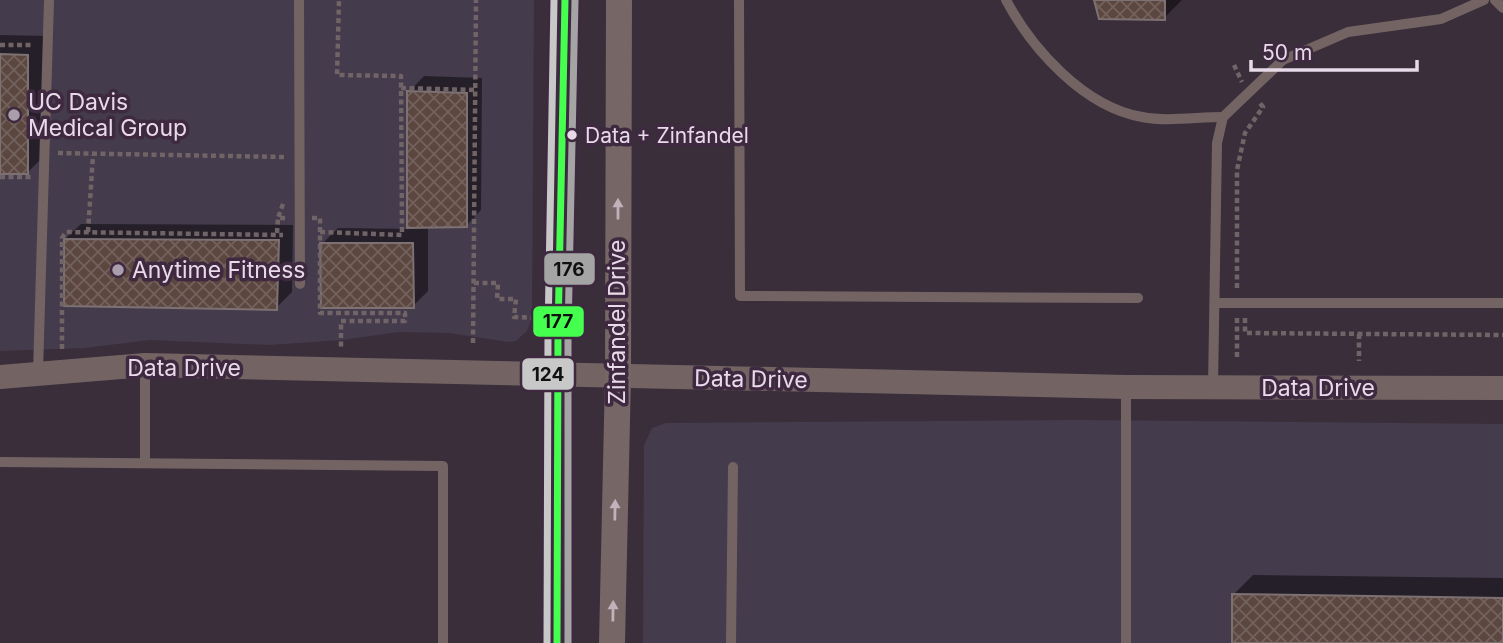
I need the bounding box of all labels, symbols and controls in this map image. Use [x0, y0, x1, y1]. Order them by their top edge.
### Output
scale bar [1251, 28, 1417, 72]
text: 50 m [1262, 40, 1312, 65]
place label: UC Davis Medical Group [28, 88, 187, 142]
marker: UC Davis Medical Group [6, 107, 22, 123]
place label: Data + Zinfandel [585, 123, 749, 148]
marker: Data + Zinfandel [565, 128, 579, 142]
one-way arrow [612, 198, 624, 220]
street label: Zinfandel Drive [603, 240, 631, 404]
line badge: 176 [543, 252, 596, 286]
place label: Anytime Fitness [132, 256, 305, 284]
text: 176 [553, 258, 585, 281]
marker: Anytime Fitness [110, 262, 126, 278]
line badge: 177 [532, 305, 585, 338]
text: 177 [543, 310, 573, 333]
street label: Data Drive [127, 354, 241, 382]
line badge: 124 [521, 357, 575, 391]
text: 124 [532, 363, 564, 386]
street label: Data Drive [694, 364, 808, 394]
street label: Data Drive [1261, 374, 1375, 402]
one-way arrow [609, 499, 620, 521]
one-way arrow [607, 600, 618, 622]

